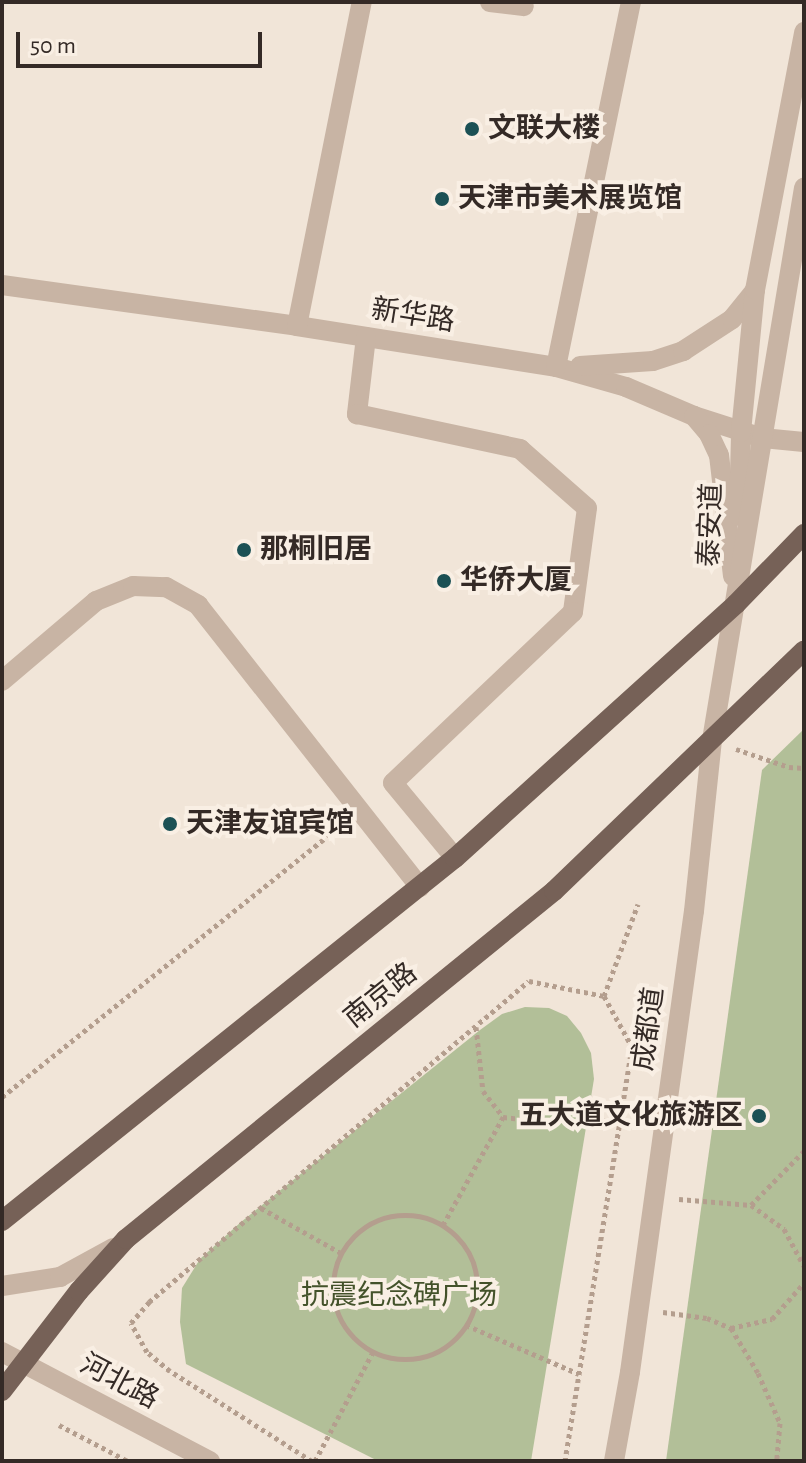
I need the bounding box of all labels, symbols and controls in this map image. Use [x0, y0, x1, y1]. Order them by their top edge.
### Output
scale bar [20, 16, 266, 66]
text: 50 m [30, 34, 76, 58]
place label: 文联大楼 [488, 112, 600, 146]
marker: 文联大楼 [463, 120, 481, 138]
place label: 天津市美术展览馆 [458, 182, 682, 216]
marker: 天津市美术展览馆 [433, 190, 451, 208]
street label: 新华路 [369, 293, 457, 339]
street label: 泰安道 [693, 482, 729, 568]
place label: 那桐旧居 [260, 533, 372, 567]
marker: 那桐旧居 [235, 541, 253, 559]
place label: 华侨大厦 [460, 564, 572, 598]
marker: 华侨大厦 [435, 572, 453, 590]
place label: 天津友谊宾馆 [186, 807, 354, 841]
marker: 天津友谊宾馆 [161, 815, 179, 833]
street label: 南京路 [338, 957, 424, 1035]
street label: 成都道 [627, 985, 671, 1073]
place label: 五大道文化旅游区 [519, 1099, 743, 1133]
marker: 五大道文化旅游区 [750, 1107, 768, 1125]
park label: 抗震纪念碑广场 [301, 1279, 497, 1313]
street label: 河北路 [74, 1347, 164, 1417]

